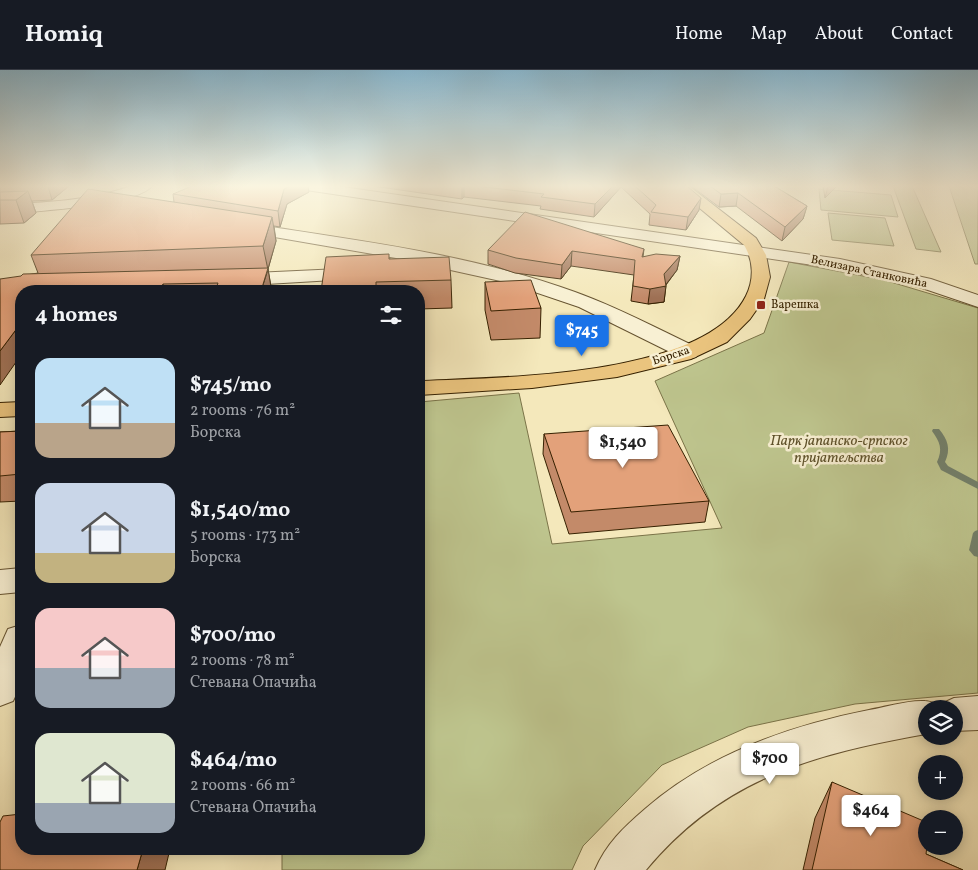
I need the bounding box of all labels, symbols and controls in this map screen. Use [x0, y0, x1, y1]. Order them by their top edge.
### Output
text: Homiq [25, 18, 103, 52]
text: Home [675, 22, 723, 47]
text: Map [751, 22, 787, 47]
text: About [815, 22, 863, 47]
text: Contact [891, 22, 953, 47]
street label: Велизара Станковића [809, 252, 929, 292]
place label: Варешка [771, 297, 819, 313]
marker: Варешка [755, 299, 767, 311]
text: 4 homes [35, 301, 118, 330]
icon: filters [377, 301, 405, 329]
pin: $745 [552, 314, 612, 357]
text: $745 [566, 320, 598, 342]
street label: Борска [650, 342, 692, 370]
text: $745/mo [190, 371, 271, 400]
icon: home [75, 378, 135, 438]
text: 2 rooms · 76 m² [190, 400, 295, 422]
text: Борска [190, 422, 241, 444]
pin: $1,540 [582, 426, 664, 469]
park label: Парк јапанско-српског пријатељства [770, 431, 908, 469]
text: $1,540 [600, 432, 646, 454]
text: $1,540/mo [190, 496, 290, 525]
icon: home [75, 503, 135, 563]
text: 5 rooms · 173 m² [190, 525, 300, 547]
text: Борска [190, 547, 241, 569]
text: $700/mo [190, 621, 276, 650]
icon: home [75, 628, 135, 688]
text: 2 rooms · 78 m² [190, 650, 295, 672]
text: Стевана Опачића [190, 672, 317, 694]
map controls [918, 700, 963, 855]
button: layers [918, 700, 963, 745]
pin: $700 [740, 742, 800, 785]
text: $464/mo [190, 746, 277, 775]
text: $700 [752, 748, 788, 770]
icon: home [75, 753, 135, 813]
button: + [918, 755, 963, 800]
text: 2 rooms · 66 m² [190, 775, 296, 797]
pin: $464 [841, 794, 901, 837]
text: Стевана Опачића [190, 797, 317, 819]
text: $464 [853, 800, 889, 822]
button: − [918, 810, 963, 855]

